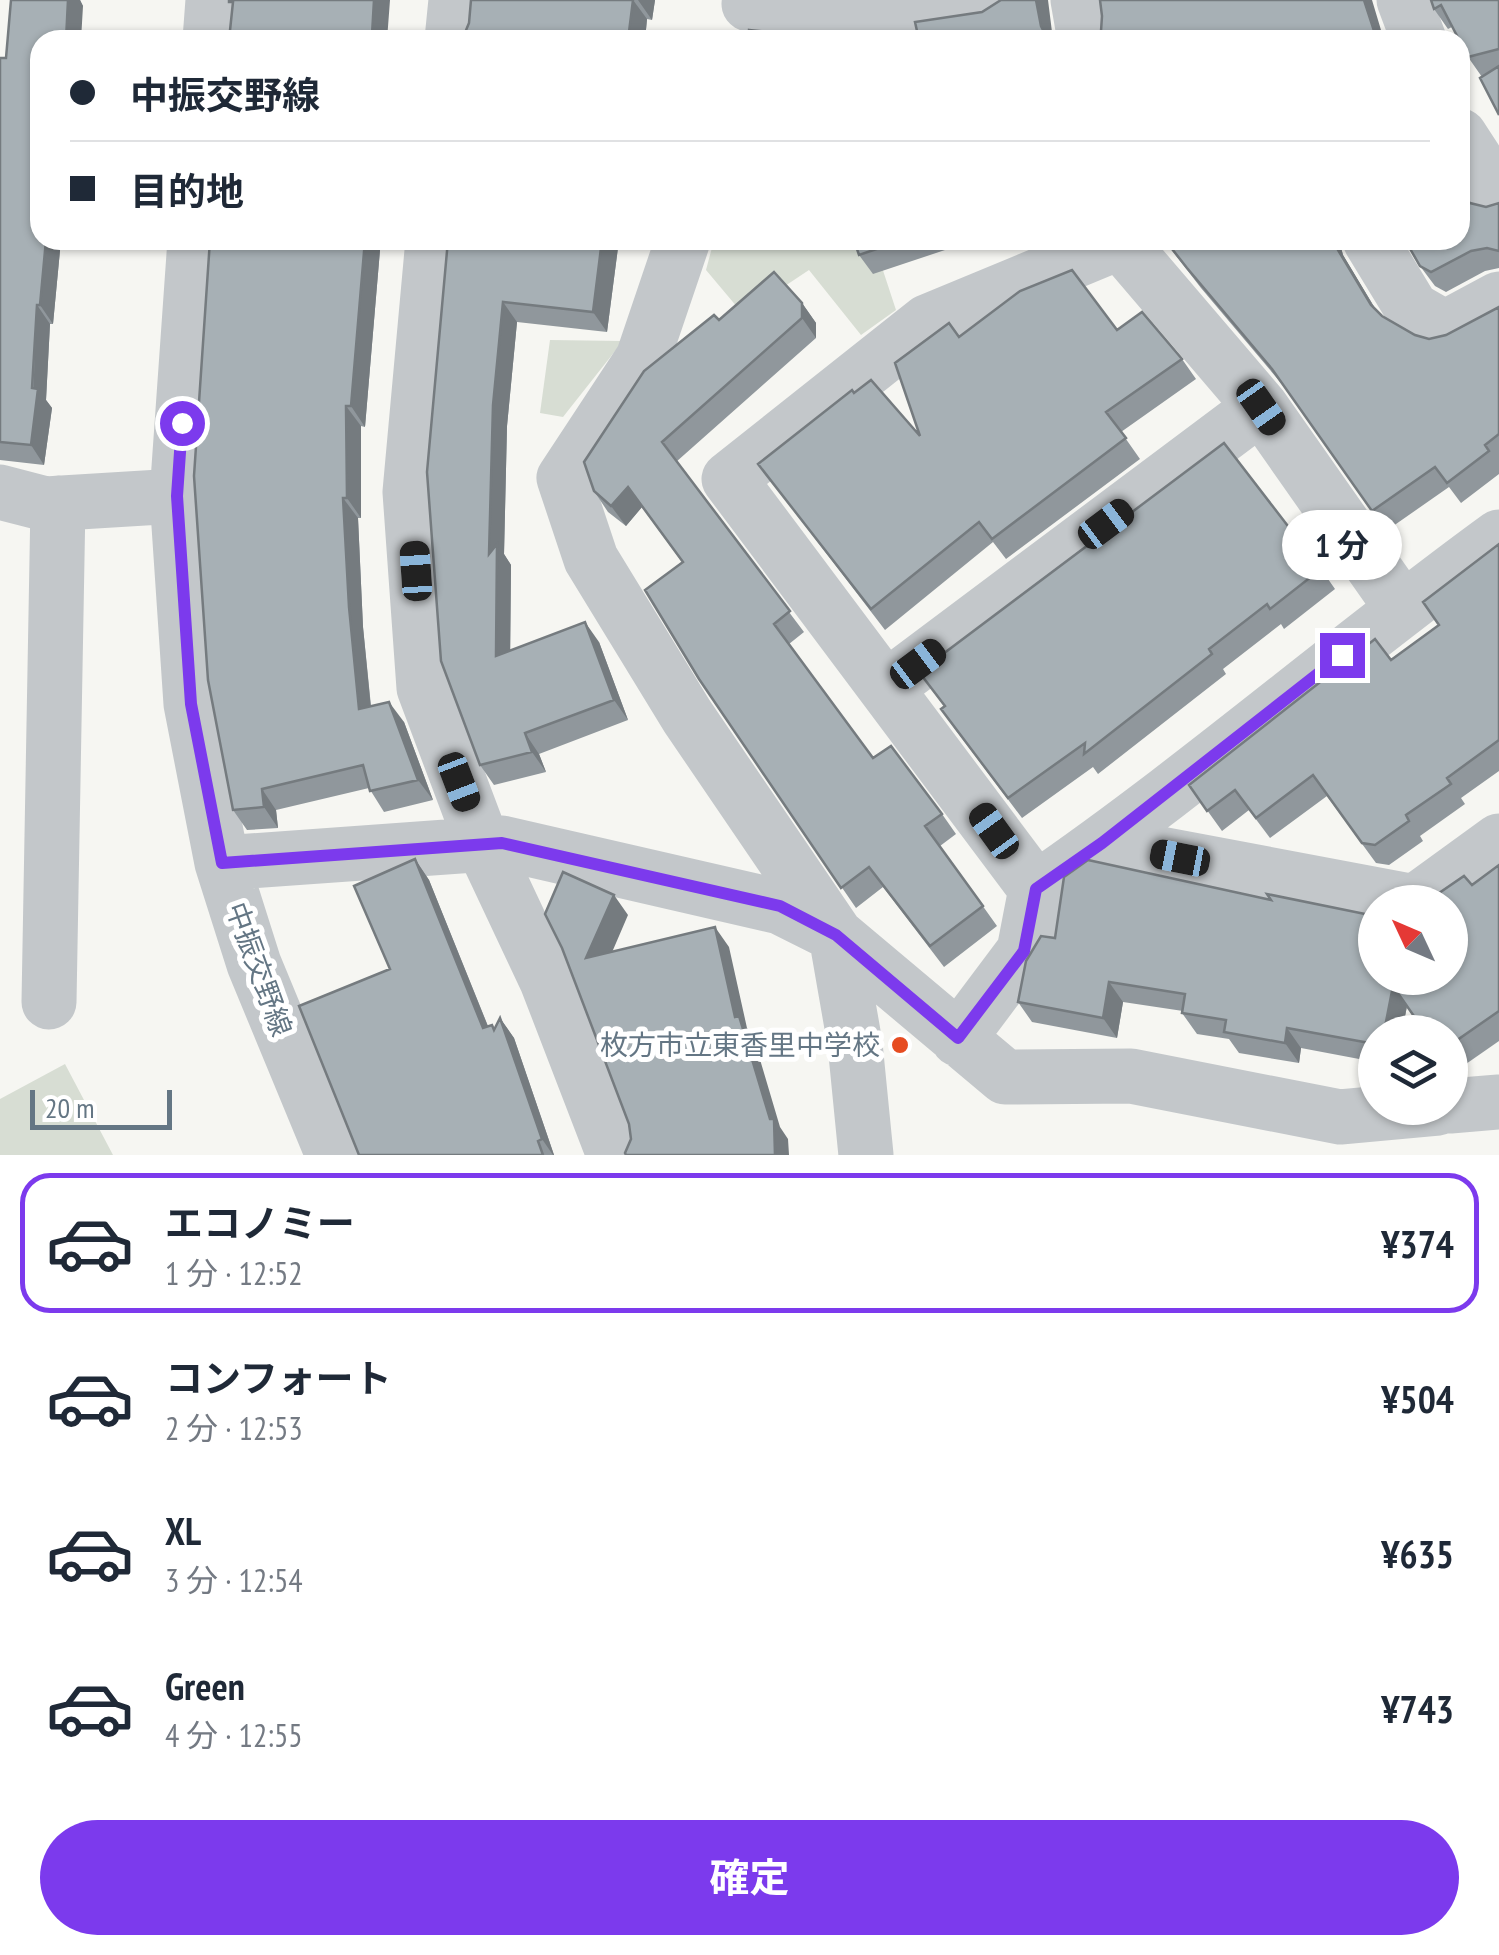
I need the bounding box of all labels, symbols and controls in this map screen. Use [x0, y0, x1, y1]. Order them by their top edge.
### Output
text: 中振交野線 [130, 70, 320, 119]
text: 目的地 [130, 166, 244, 215]
car [1232, 374, 1290, 440]
route start [160, 401, 205, 446]
car [1073, 494, 1139, 554]
callout: 1 分 [1282, 510, 1402, 580]
text: 1 分 [1315, 524, 1369, 566]
car [399, 540, 433, 602]
route end [1320, 633, 1365, 678]
car [885, 634, 951, 694]
car [434, 749, 484, 815]
car [964, 798, 1024, 864]
car [1148, 838, 1212, 878]
north arrow [1358, 885, 1468, 995]
map controls [1358, 885, 1468, 1125]
street label: 中振交野線 [218, 897, 301, 1041]
button: layers [1358, 1015, 1468, 1125]
place label: 枚方市立東香里中学校 [600, 1026, 880, 1063]
marker: 枚方市立東香里中学校 [889, 1034, 911, 1056]
scale bar [30, 1085, 172, 1130]
text: 20 m [45, 1089, 94, 1126]
icon: car [45, 1198, 135, 1288]
text: エコノミー [165, 1198, 355, 1247]
text: ¥374 [1381, 1219, 1454, 1268]
text: 1 分 · 12:52 [165, 1252, 303, 1294]
icon: car [45, 1353, 135, 1443]
text: コンフォート [165, 1353, 392, 1402]
text: ¥504 [1381, 1374, 1454, 1423]
text: 2 分 · 12:53 [165, 1407, 303, 1449]
text: XL [165, 1506, 201, 1555]
icon: car [45, 1508, 135, 1598]
text: ¥635 [1381, 1529, 1454, 1578]
text: 3 分 · 12:54 [165, 1559, 303, 1601]
text: Green [165, 1661, 245, 1710]
icon: car [45, 1663, 135, 1753]
text: ¥743 [1381, 1684, 1454, 1733]
text: 4 分 · 12:55 [165, 1714, 303, 1756]
button: 確定 [40, 1820, 1459, 1935]

